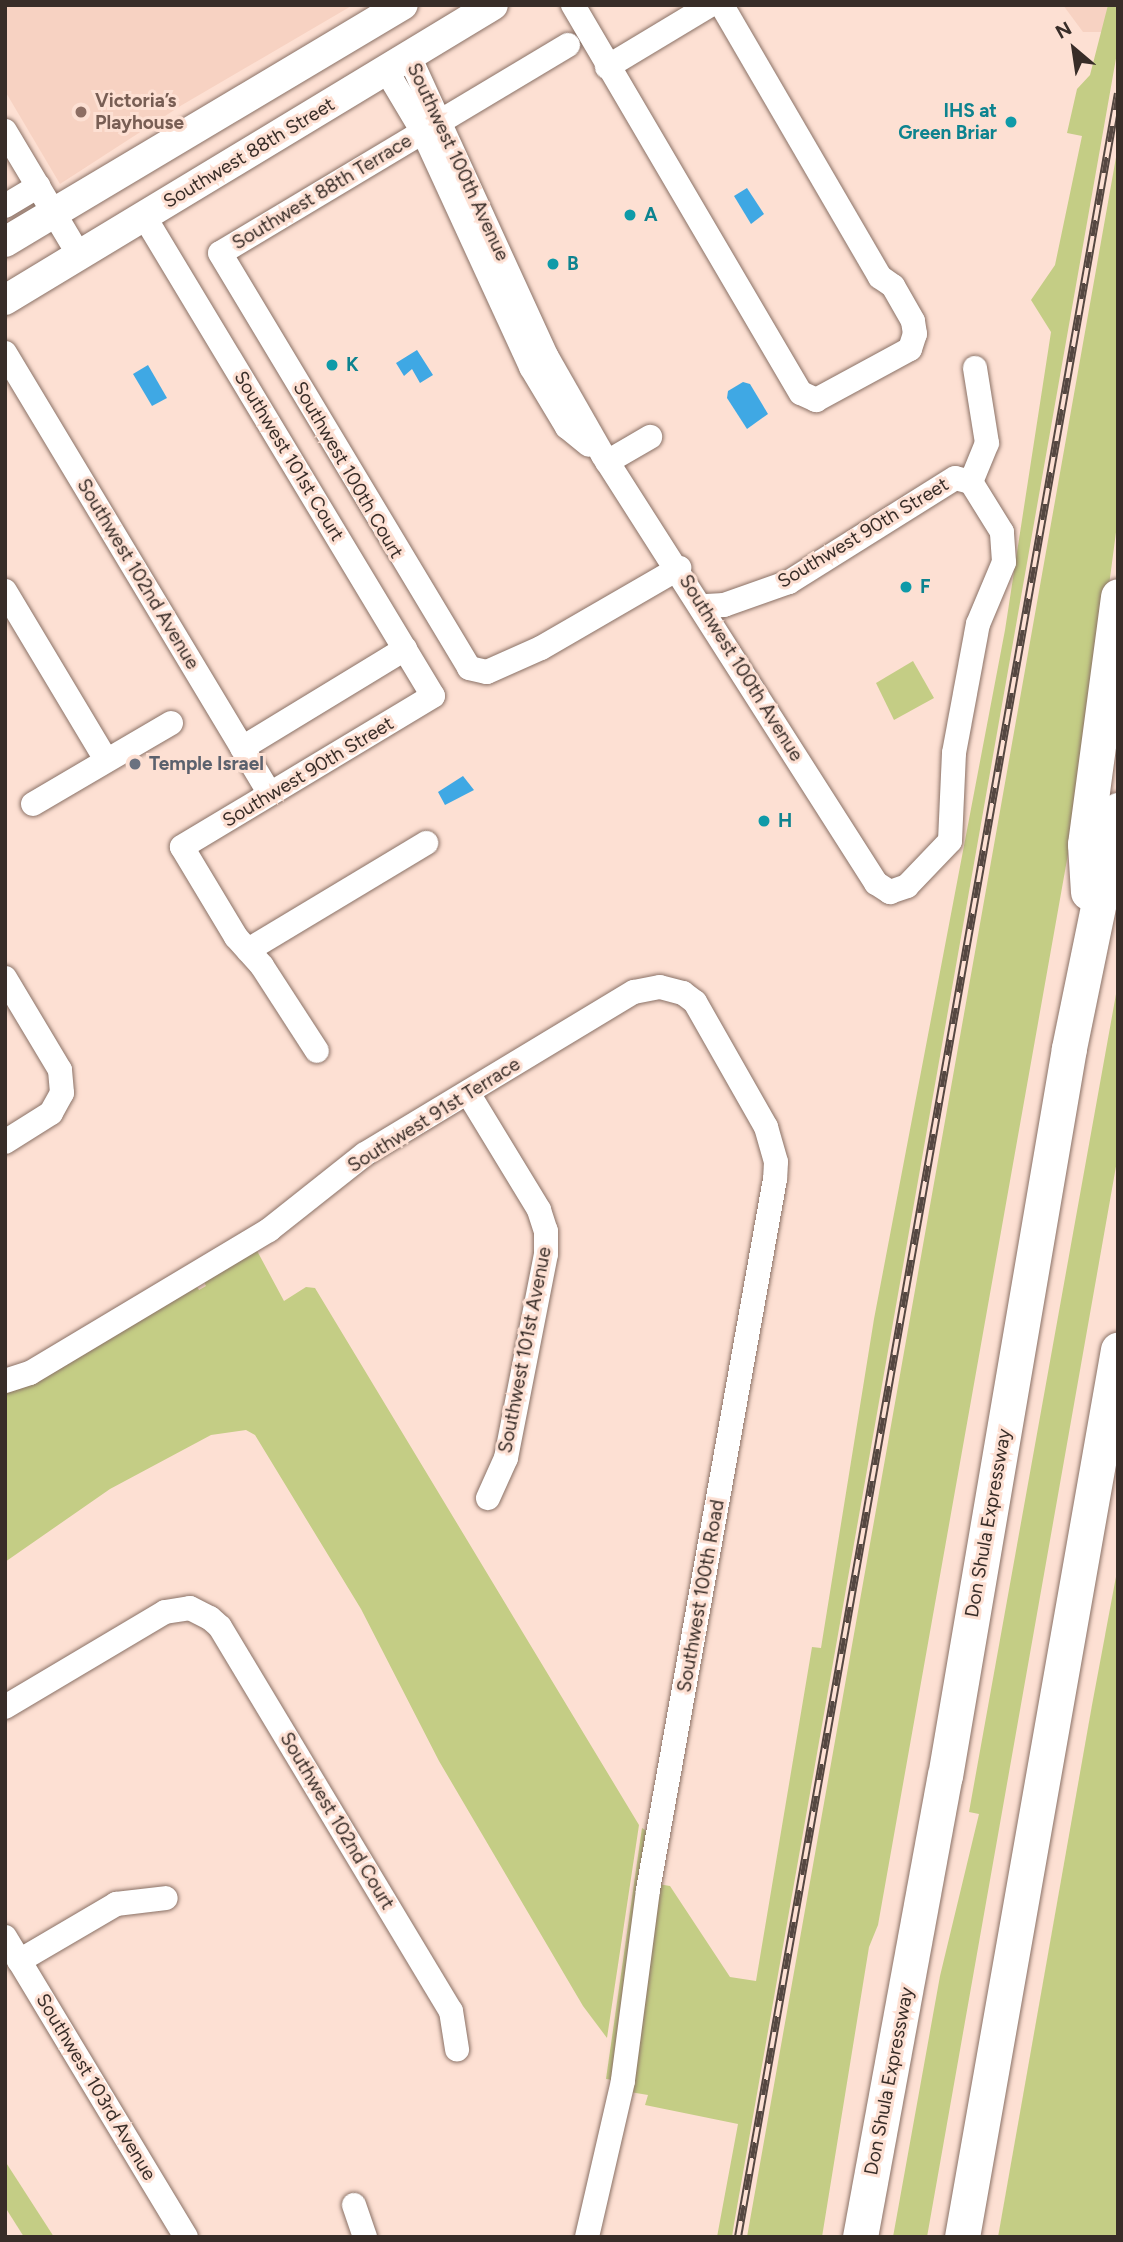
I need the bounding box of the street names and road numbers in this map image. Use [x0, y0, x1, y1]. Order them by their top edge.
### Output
street label: Southwest 100th Avenue [402, 59, 514, 265]
street label: Southwest 88th Street [159, 93, 339, 213]
street label: Southwest 88th Terrace [228, 129, 416, 255]
street label: Southwest 101st Court [229, 367, 349, 545]
street label: Southwest 100th Court [288, 378, 408, 562]
street label: Southwest 90th Street [773, 473, 953, 593]
street label: Southwest 102nd Avenue [72, 475, 204, 673]
street label: Southwest 100th Avenue [674, 571, 808, 765]
street label: Southwest 90th Street [218, 712, 398, 832]
street label: Southwest 91st Terrace [344, 1053, 524, 1177]
street label: Southwest 101st Avenue [494, 1245, 556, 1455]
street label: Don Shula Expressway [960, 1427, 1016, 1619]
street label: Southwest 100th Road [673, 1498, 729, 1694]
street label: Southwest 102nd Court [275, 1728, 399, 1914]
street label: Don Shula Expressway [860, 1985, 918, 2177]
street label: Southwest 103rd Avenue [31, 1990, 161, 2184]

